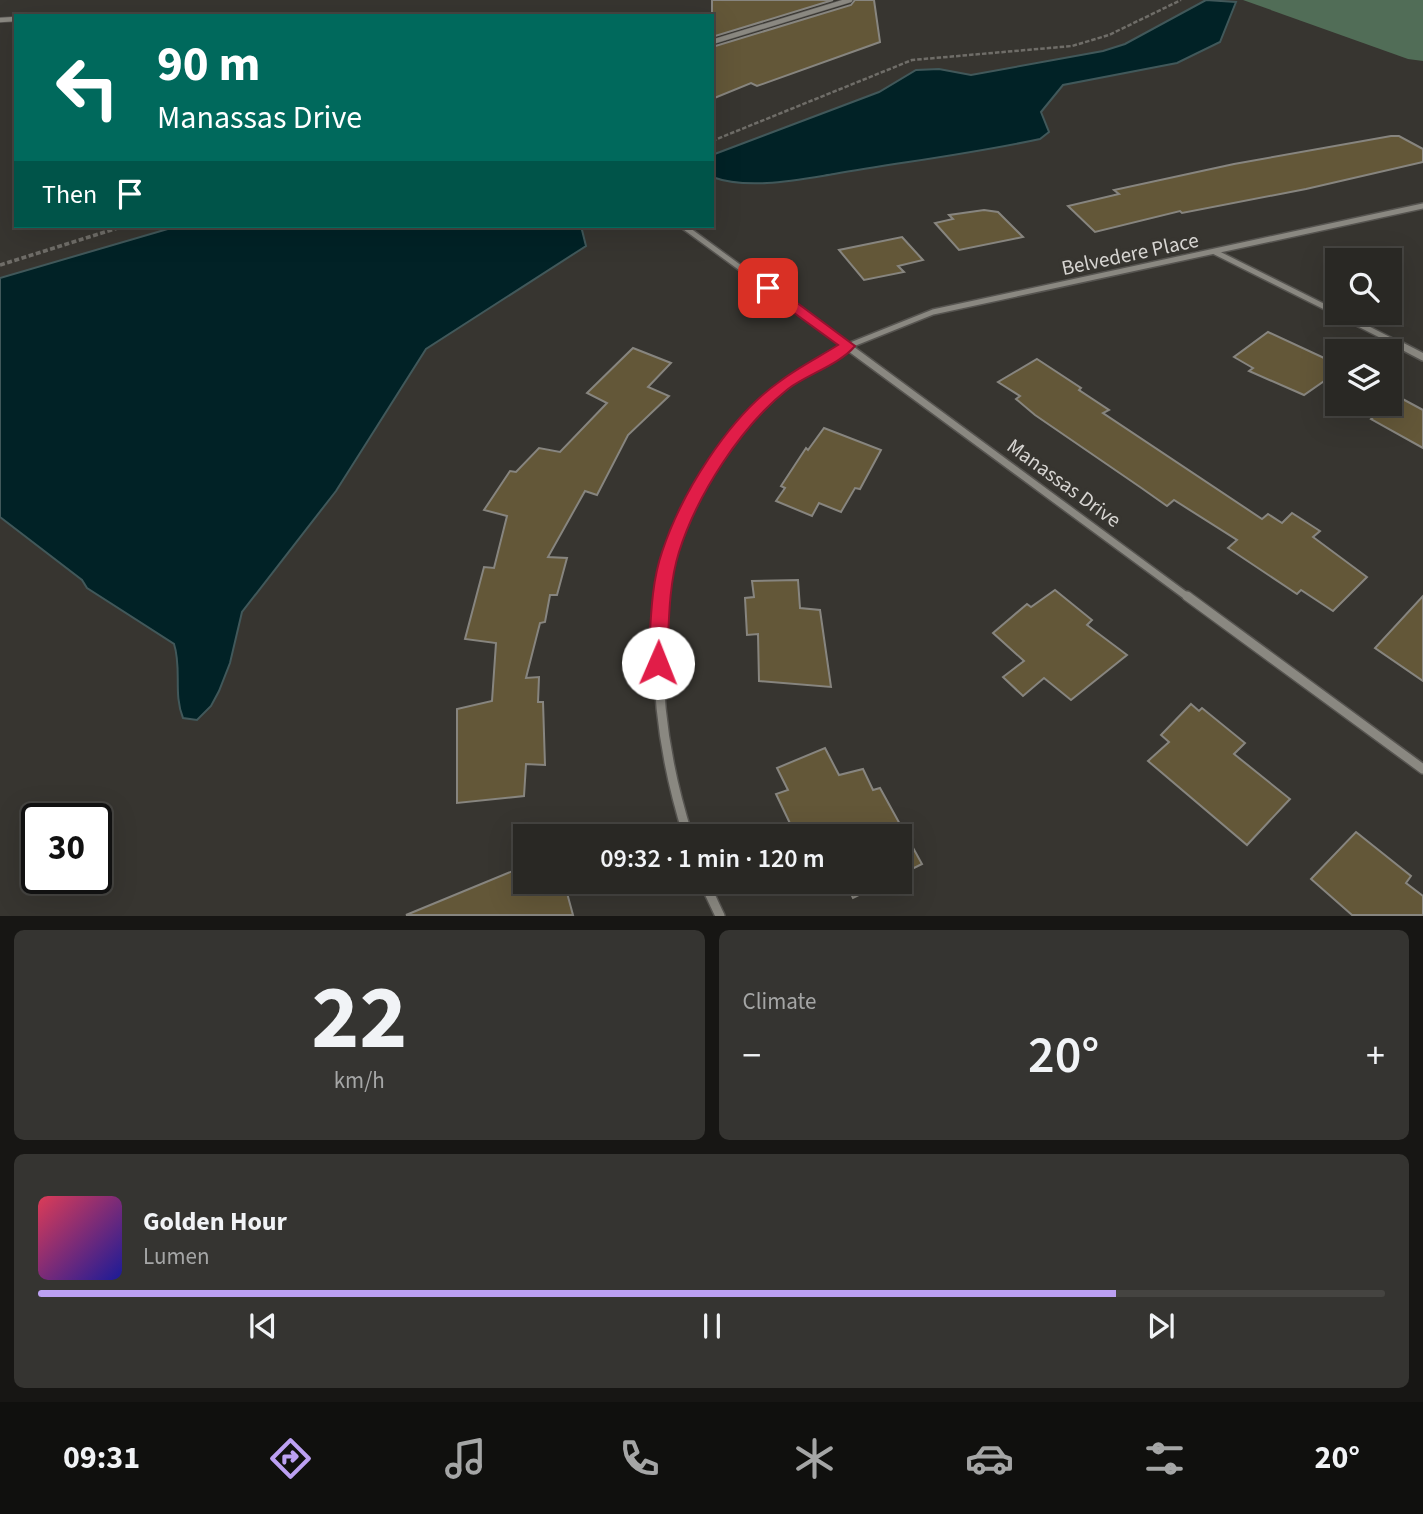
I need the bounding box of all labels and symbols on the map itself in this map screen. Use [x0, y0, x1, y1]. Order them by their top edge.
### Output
street label: Belvedere Place [1059, 225, 1201, 283]
pin [738, 258, 798, 318]
street label: Manassas Drive [1001, 431, 1127, 535]
position arrow [621, 626, 695, 700]
speed limit sign: 30 [21, 803, 112, 894]

